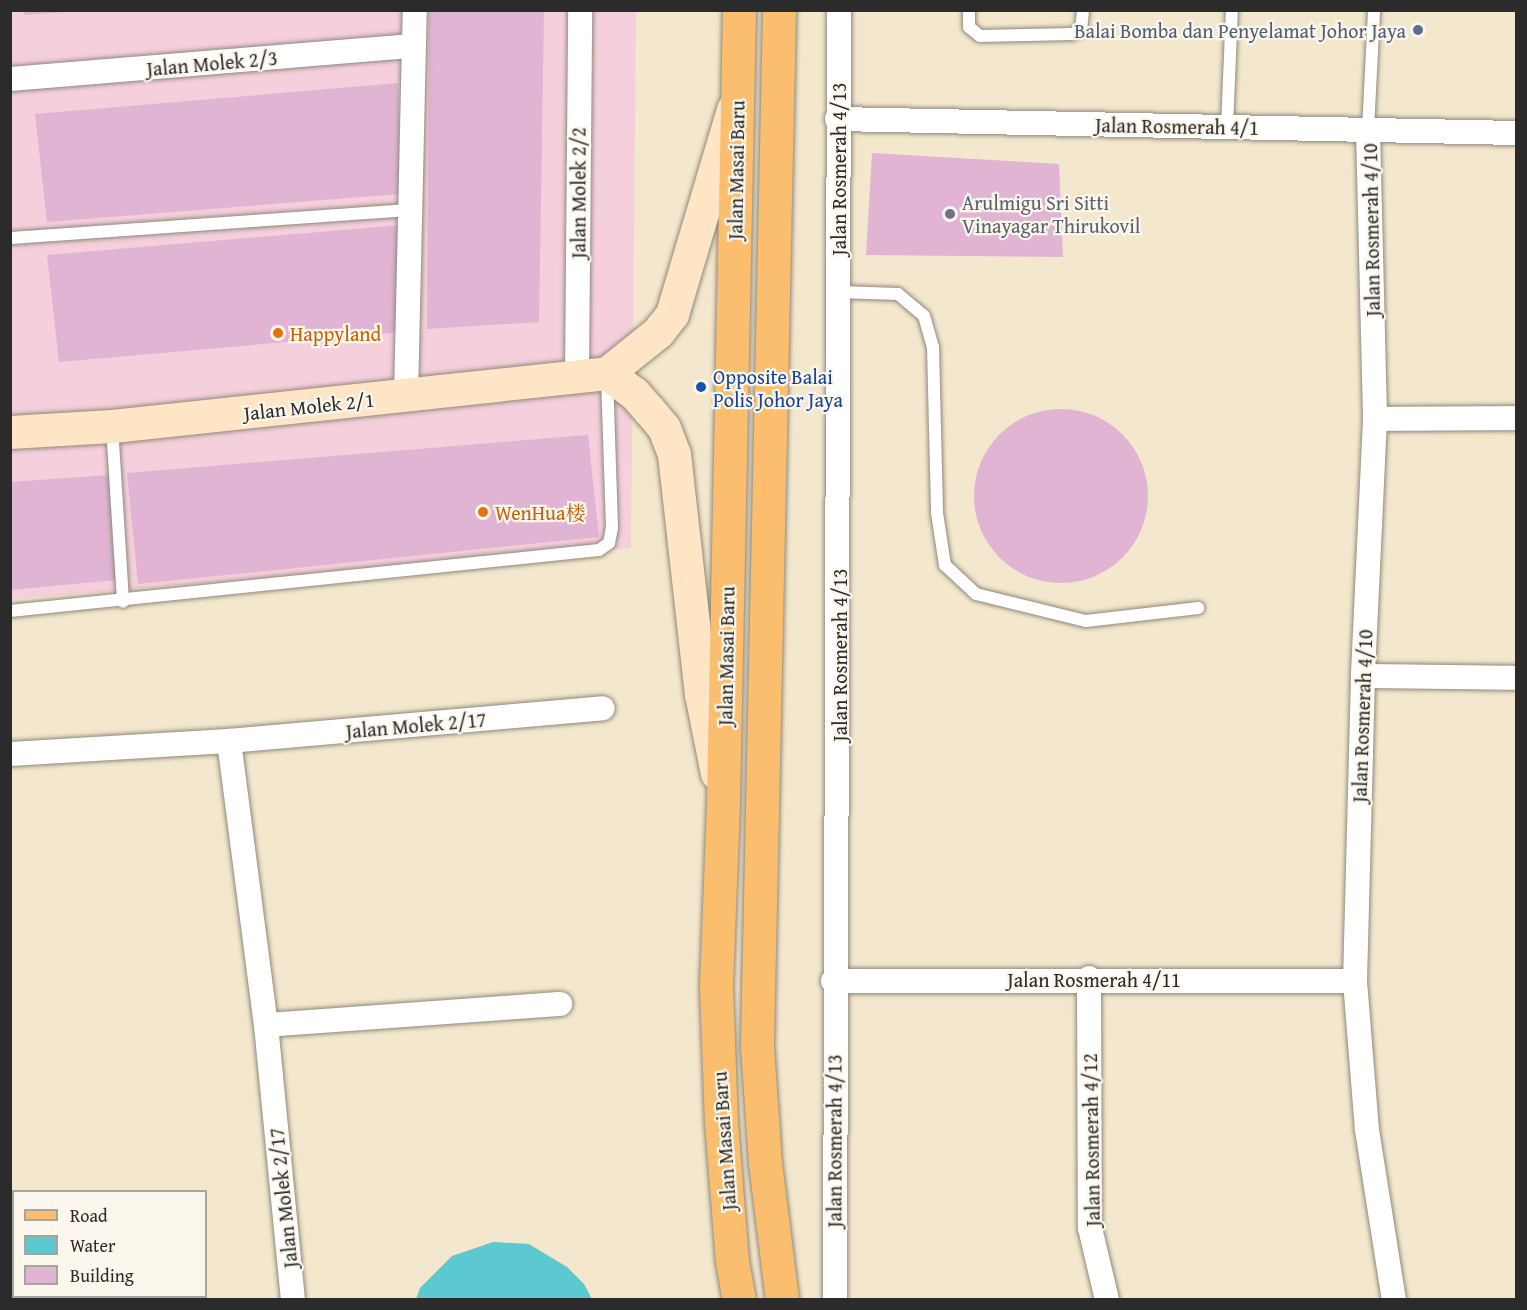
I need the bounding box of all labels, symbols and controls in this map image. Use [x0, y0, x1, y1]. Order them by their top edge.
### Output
place label: Balai Bomba dan Penyelamat Johor Jaya [1074, 18, 1406, 42]
marker: Balai Bomba dan Penyelamat Johor Jaya [1411, 23, 1425, 37]
street label: Jalan Molek 2/3 [146, 45, 278, 81]
street label: Jalan Rosmerah 4/13 [826, 82, 850, 256]
street label: Jalan Masai Baru [723, 100, 749, 240]
street label: Jalan Rosmerah 4/1 [1095, 113, 1259, 139]
street label: Jalan Molek 2/2 [566, 127, 590, 259]
street label: Jalan Rosmerah 4/10 [1357, 143, 1385, 317]
place label: Arulmigu Sri Sitti Vinayagar Thirukovil [962, 190, 1140, 237]
marker: Arulmigu Sri Sitti Vinayagar Thirukovil [943, 207, 957, 221]
place label: Happyland [290, 321, 381, 345]
marker: Happyland [271, 326, 285, 340]
place label: Opposite Balai Polis Johor Jaya [713, 364, 843, 411]
marker: Opposite Balai Polis Johor Jaya [694, 380, 708, 394]
street label: Jalan Molek 2/1 [242, 387, 376, 425]
place label: WenHua楼 [495, 500, 585, 524]
marker: WenHua楼 [476, 505, 490, 519]
street label: Jalan Rosmerah 4/13 [827, 568, 851, 742]
street label: Jalan Masai Baru [713, 586, 739, 726]
street label: Jalan Rosmerah 4/10 [1347, 629, 1377, 803]
street label: Jalan Molek 2/17 [345, 707, 487, 743]
street label: Jalan Rosmerah 4/11 [1007, 967, 1181, 991]
street label: Jalan Rosmerah 4/12 [1077, 1053, 1105, 1227]
street label: Jalan Rosmerah 4/13 [822, 1054, 846, 1228]
street label: Jalan Masai Baru [707, 1071, 741, 1211]
street label: Jalan Molek 2/17 [264, 1127, 302, 1269]
legend [12, 1190, 207, 1298]
text: Road [70, 1202, 108, 1229]
text: Water [70, 1232, 115, 1259]
text: Building [70, 1262, 134, 1289]

